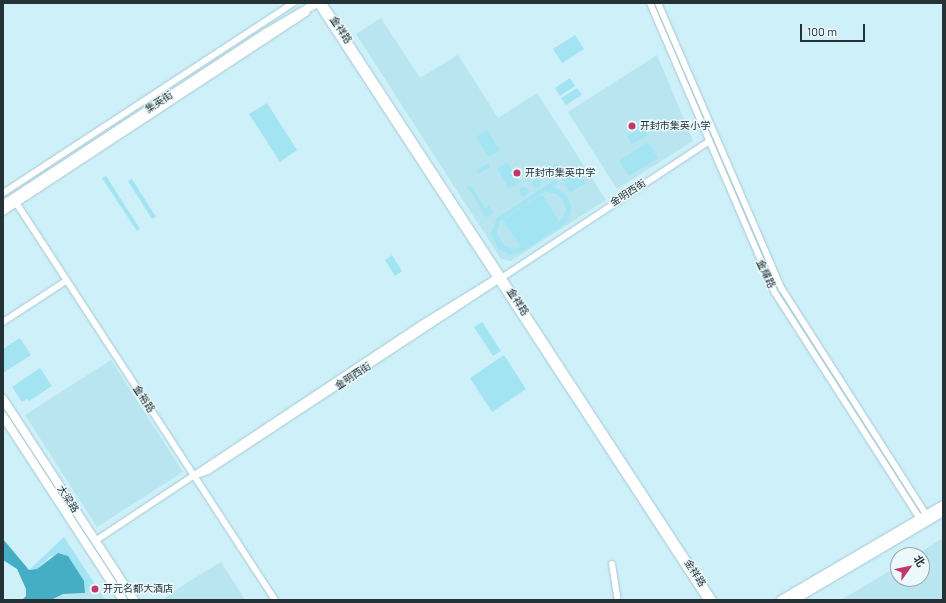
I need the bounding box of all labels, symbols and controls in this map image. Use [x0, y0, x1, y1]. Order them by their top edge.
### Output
street label: 金祥路 [328, 14, 354, 46]
scale bar [802, 16, 867, 42]
text: 100 m [807, 24, 837, 38]
street label: 集英街 [143, 89, 175, 115]
place label: 开封市集英小学 [640, 120, 710, 132]
marker: 开封市集英小学 [627, 121, 637, 131]
place label: 开封市集英中学 [525, 167, 595, 179]
marker: 开封市集英中学 [512, 168, 522, 178]
street label: 金明西街 [608, 177, 648, 209]
street label: 金耀路 [754, 258, 778, 290]
street label: 金祥路 [505, 286, 531, 318]
street label: 金明西街 [333, 360, 373, 392]
street label: 金裕路 [131, 383, 157, 415]
street label: 大梁路 [55, 483, 81, 515]
north arrow [890, 547, 930, 587]
text: 北 [911, 553, 928, 569]
street label: 金祥路 [682, 557, 708, 589]
place label: 开元名都大酒店 [103, 583, 173, 595]
marker: 开元名都大酒店 [90, 584, 100, 594]

